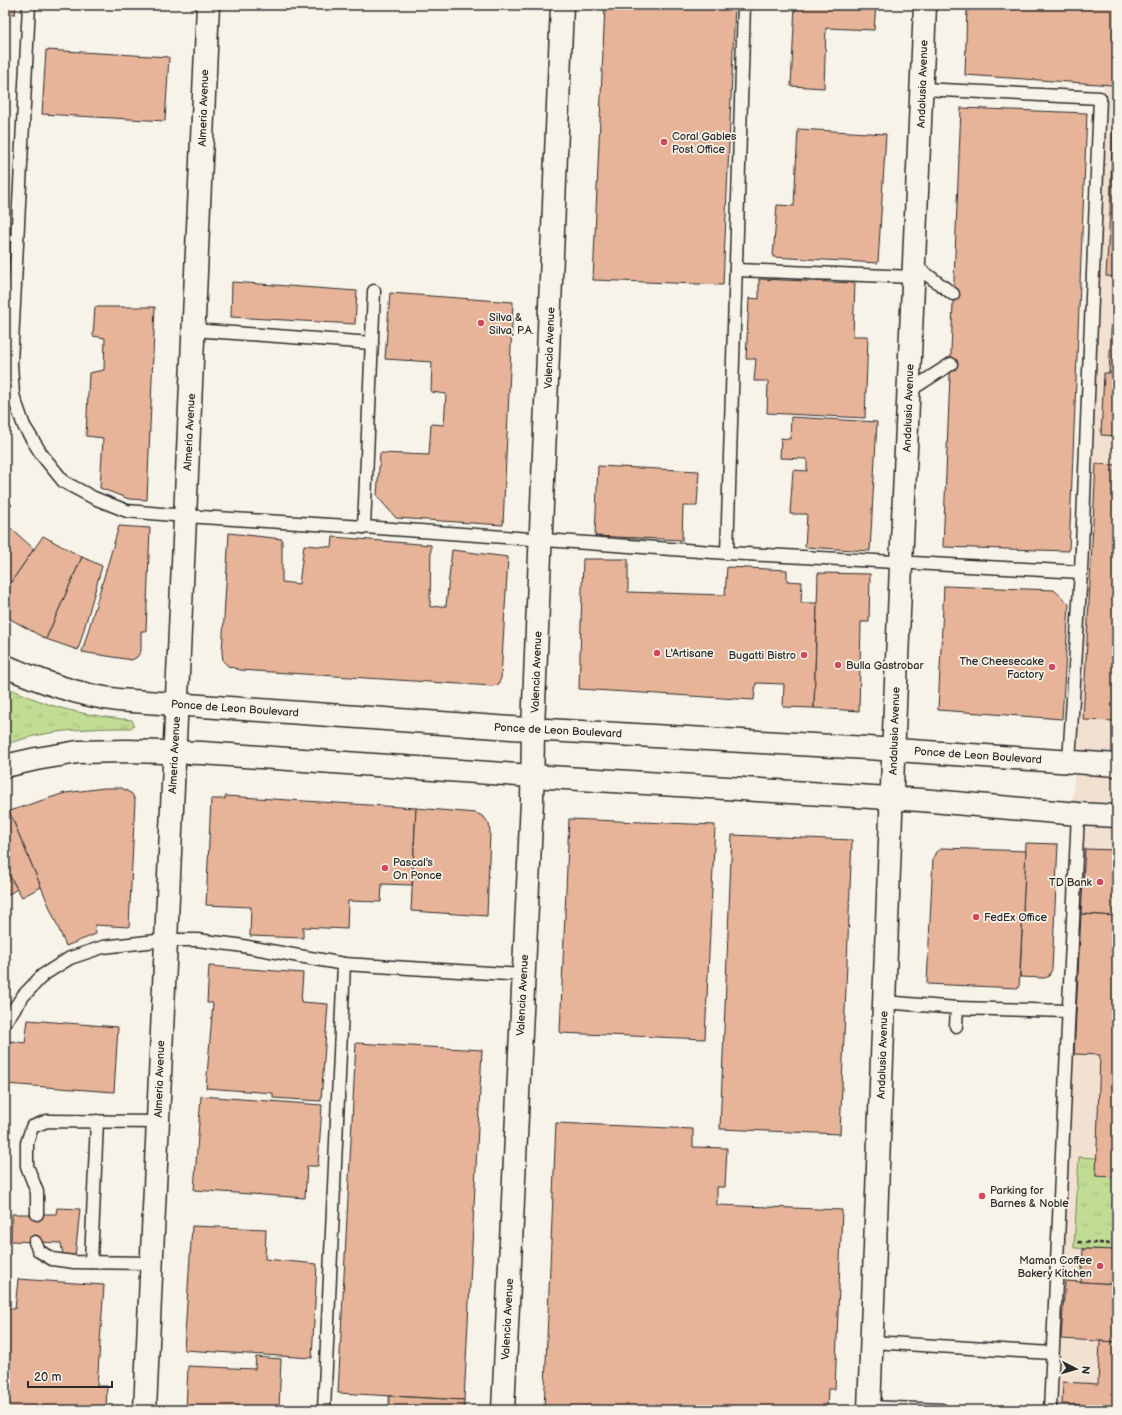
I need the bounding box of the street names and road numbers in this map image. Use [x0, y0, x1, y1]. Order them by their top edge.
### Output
street label: Andalusia Avenue [914, 39, 931, 128]
street label: Almeria Avenue [196, 69, 211, 147]
street label: Valencia Avenue [542, 306, 557, 389]
street label: Andalusia Avenue [900, 363, 917, 452]
street label: Almeria Avenue [181, 393, 198, 471]
street label: Valencia Avenue [529, 630, 544, 713]
street label: Andalusia Avenue [886, 686, 903, 775]
street label: Ponce de Leon Boulevard [171, 698, 299, 719]
street label: Almeria Avenue [166, 716, 183, 794]
street label: Ponce de Leon Boulevard [494, 721, 622, 740]
street label: Ponce de Leon Boulevard [914, 745, 1042, 766]
street label: Valencia Avenue [514, 953, 531, 1036]
street label: Andalusia Avenue [874, 1010, 891, 1099]
street label: Almeria Avenue [152, 1040, 167, 1118]
street label: Valencia Avenue [499, 1277, 516, 1360]

